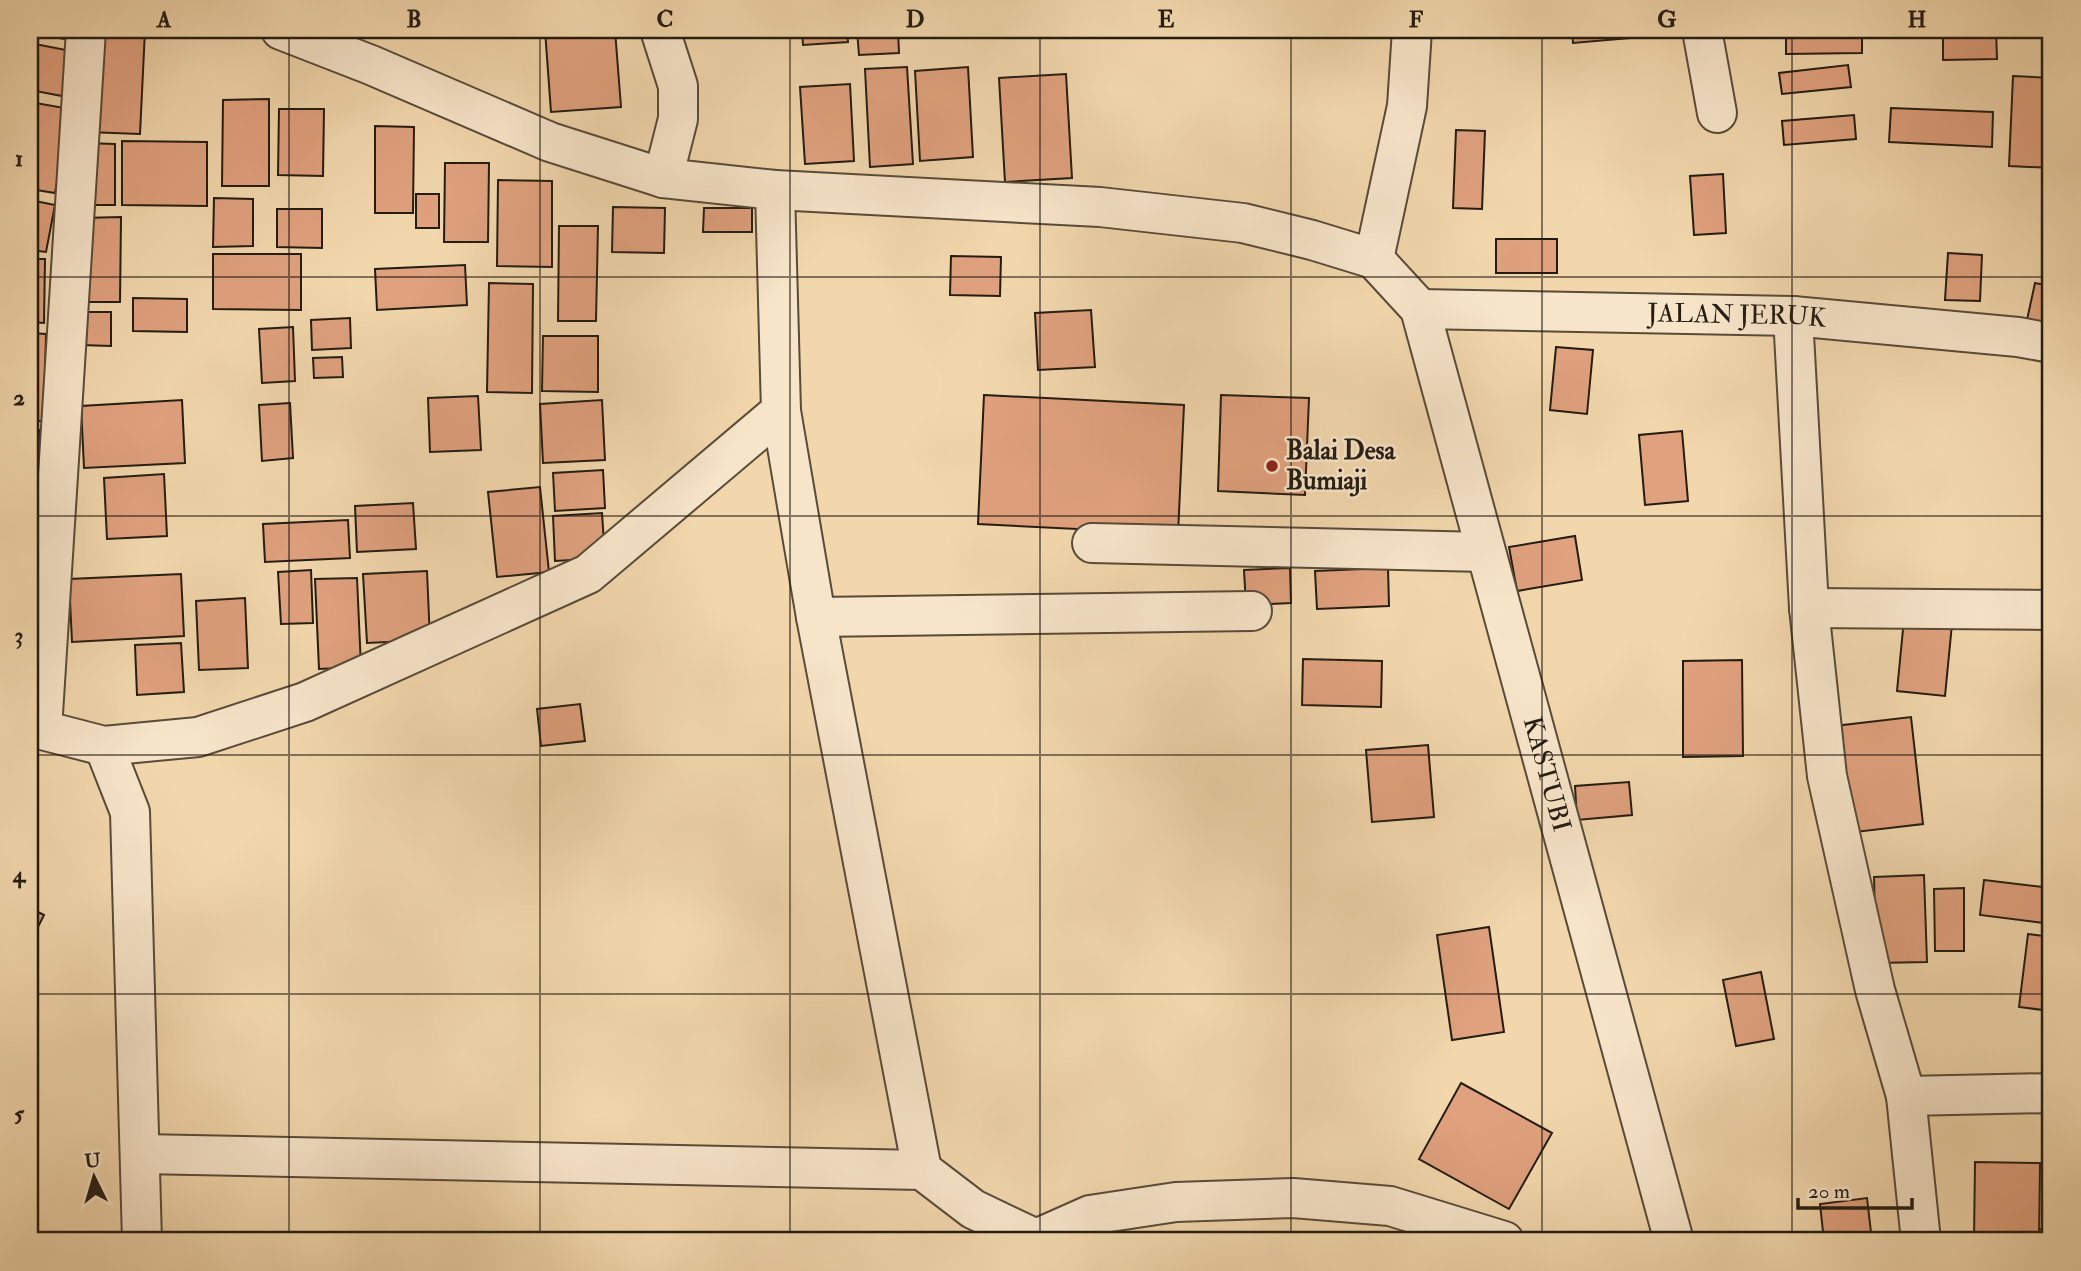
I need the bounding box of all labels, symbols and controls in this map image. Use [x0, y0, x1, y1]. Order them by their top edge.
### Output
text: A [156, 5, 172, 34]
text: B [406, 5, 422, 34]
text: C [657, 5, 673, 34]
text: D [906, 5, 924, 34]
text: E [1158, 5, 1175, 34]
text: F [1409, 5, 1424, 34]
text: G [1657, 5, 1677, 34]
text: H [1908, 5, 1927, 34]
text: 1 [15, 144, 23, 173]
street label: JALAN JERUK [1646, 297, 1829, 335]
text: 2 [13, 383, 25, 412]
place label: Balai Desa Bumiaji [1286, 435, 1396, 497]
marker: Balai Desa Bumiaji [1264, 458, 1280, 474]
text: 3 [15, 621, 23, 650]
street label: KASTUBI [1516, 713, 1578, 835]
text: 4 [12, 860, 27, 889]
text: 5 [14, 1099, 25, 1128]
north arrow [60, 1142, 130, 1212]
text: U [84, 1148, 102, 1174]
scale bar [1798, 1166, 1911, 1210]
text: 20 m [1808, 1178, 1850, 1205]

